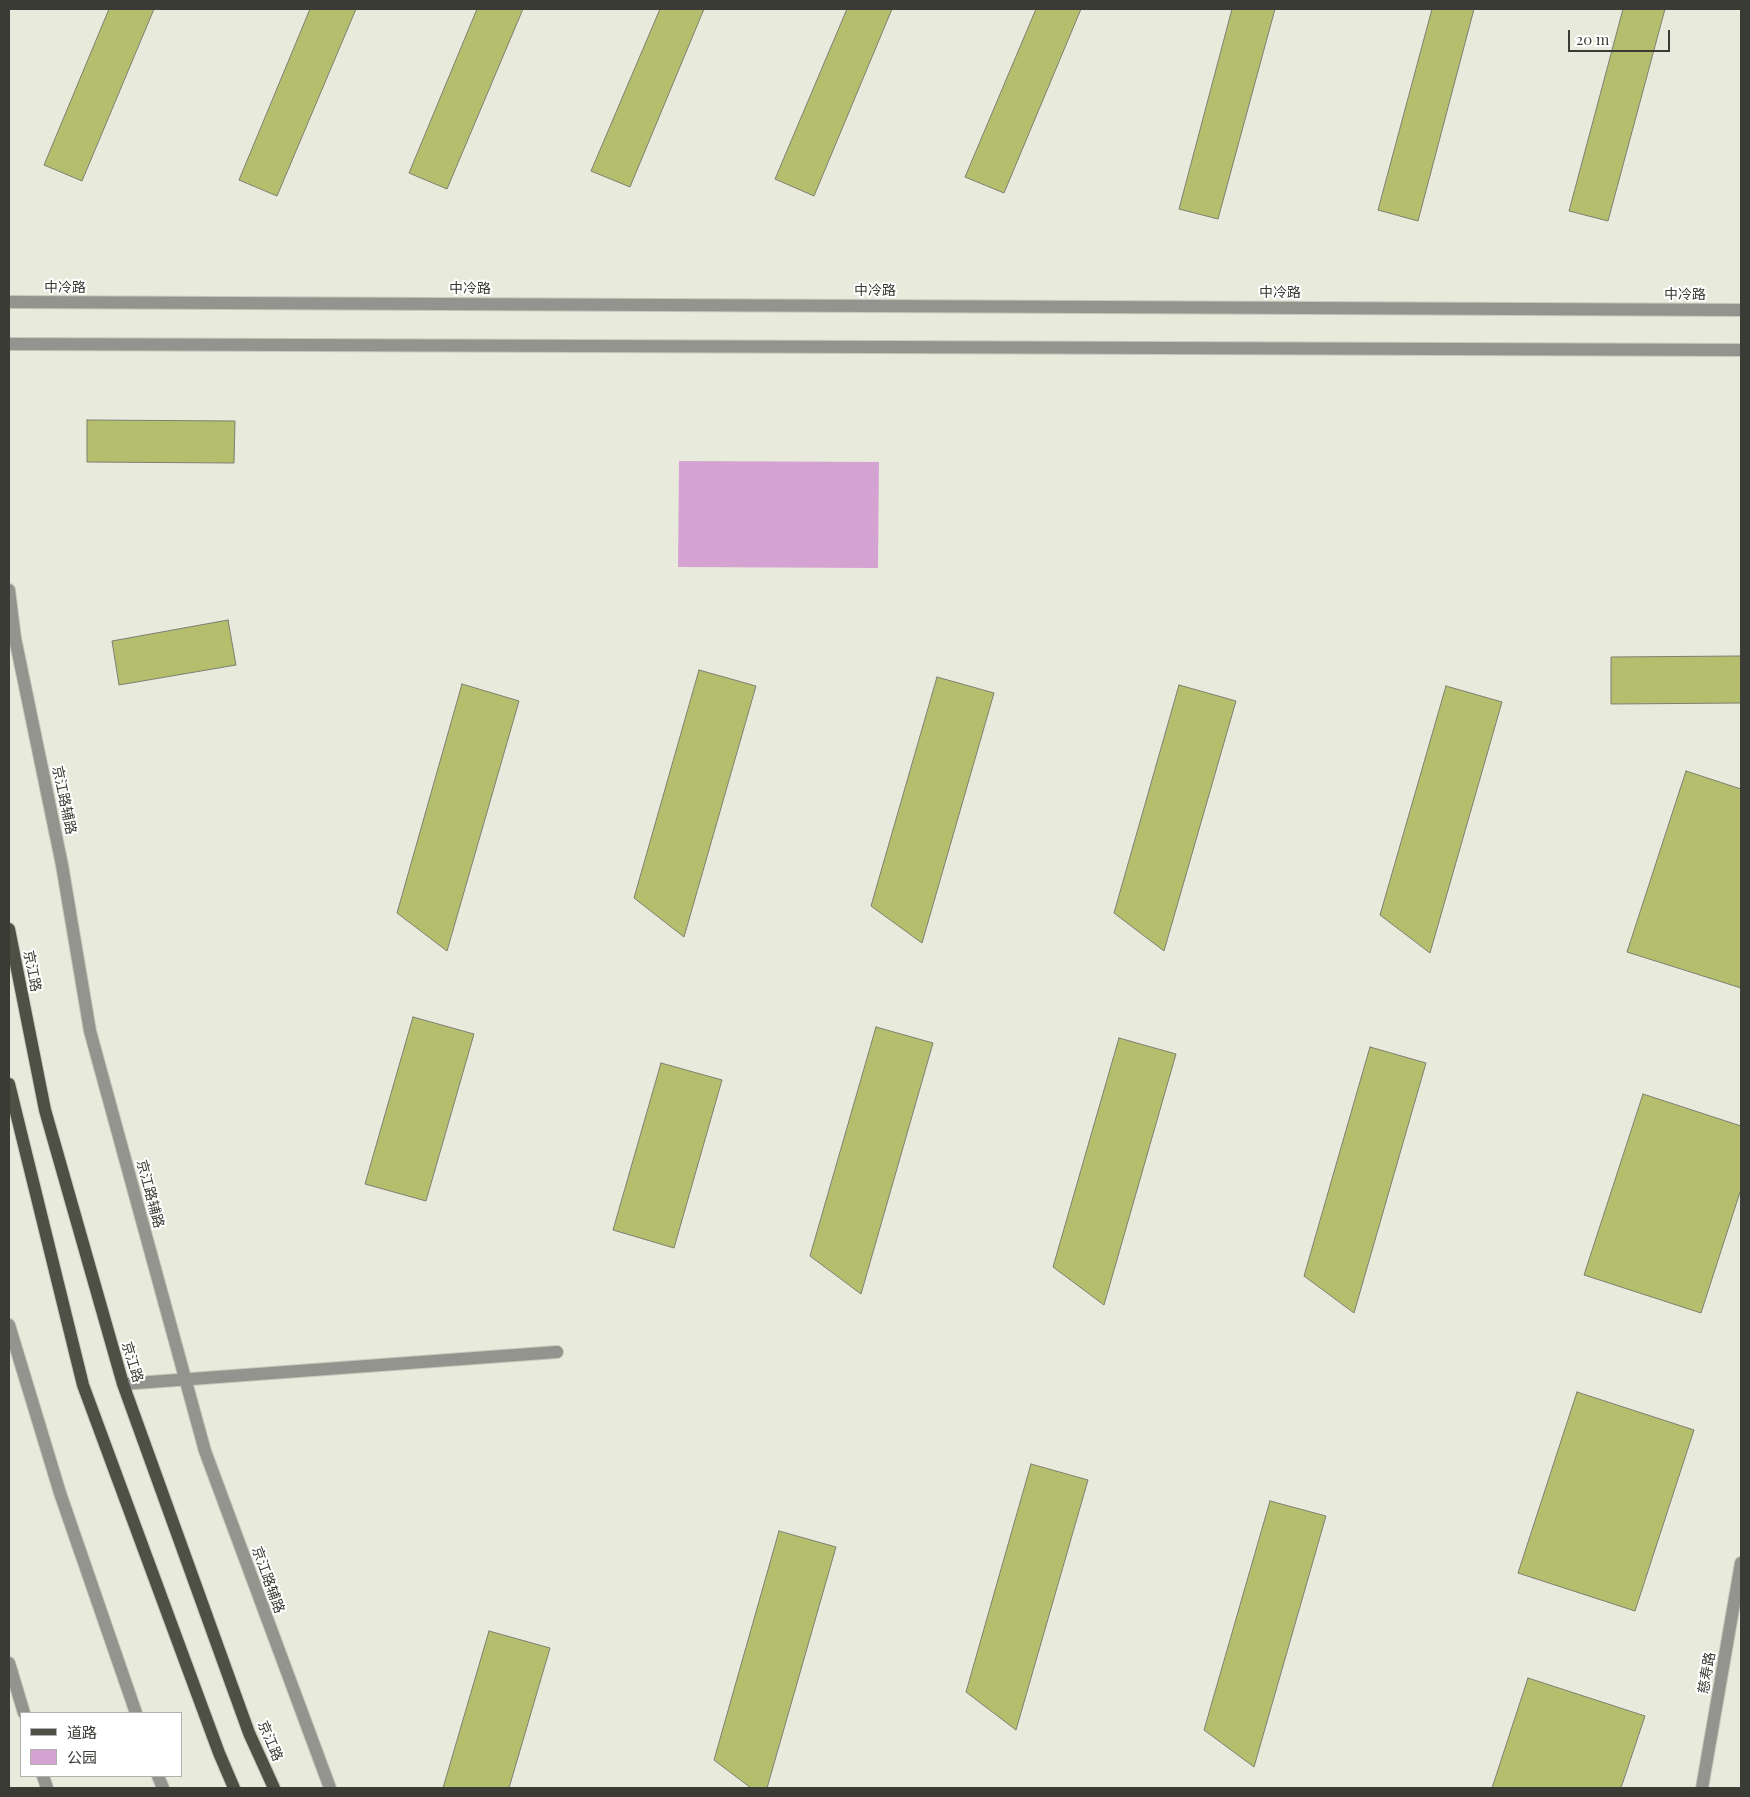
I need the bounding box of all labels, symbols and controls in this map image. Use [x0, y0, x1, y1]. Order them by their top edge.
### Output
scale bar [1570, 20, 1672, 52]
text: 20 m [1576, 29, 1609, 49]
street label: 中冷路 [44, 280, 86, 296]
street label: 中冷路 [449, 281, 491, 297]
street label: 中冷路 [854, 283, 896, 299]
street label: 中冷路 [1259, 285, 1301, 301]
street label: 中冷路 [1664, 287, 1706, 303]
street label: 京江路辅路 [49, 764, 79, 836]
street label: 京江路 [20, 949, 44, 993]
street label: 京江路辅路 [133, 1158, 167, 1230]
street label: 京江路 [118, 1339, 146, 1385]
street label: 京江路辅路 [248, 1544, 288, 1616]
street label: 慈寿路 [1695, 1651, 1719, 1695]
legend [20, 1712, 182, 1777]
street label: 京江路 [254, 1718, 286, 1764]
text: 道路 [67, 1722, 97, 1742]
text: 公园 [67, 1747, 97, 1767]

